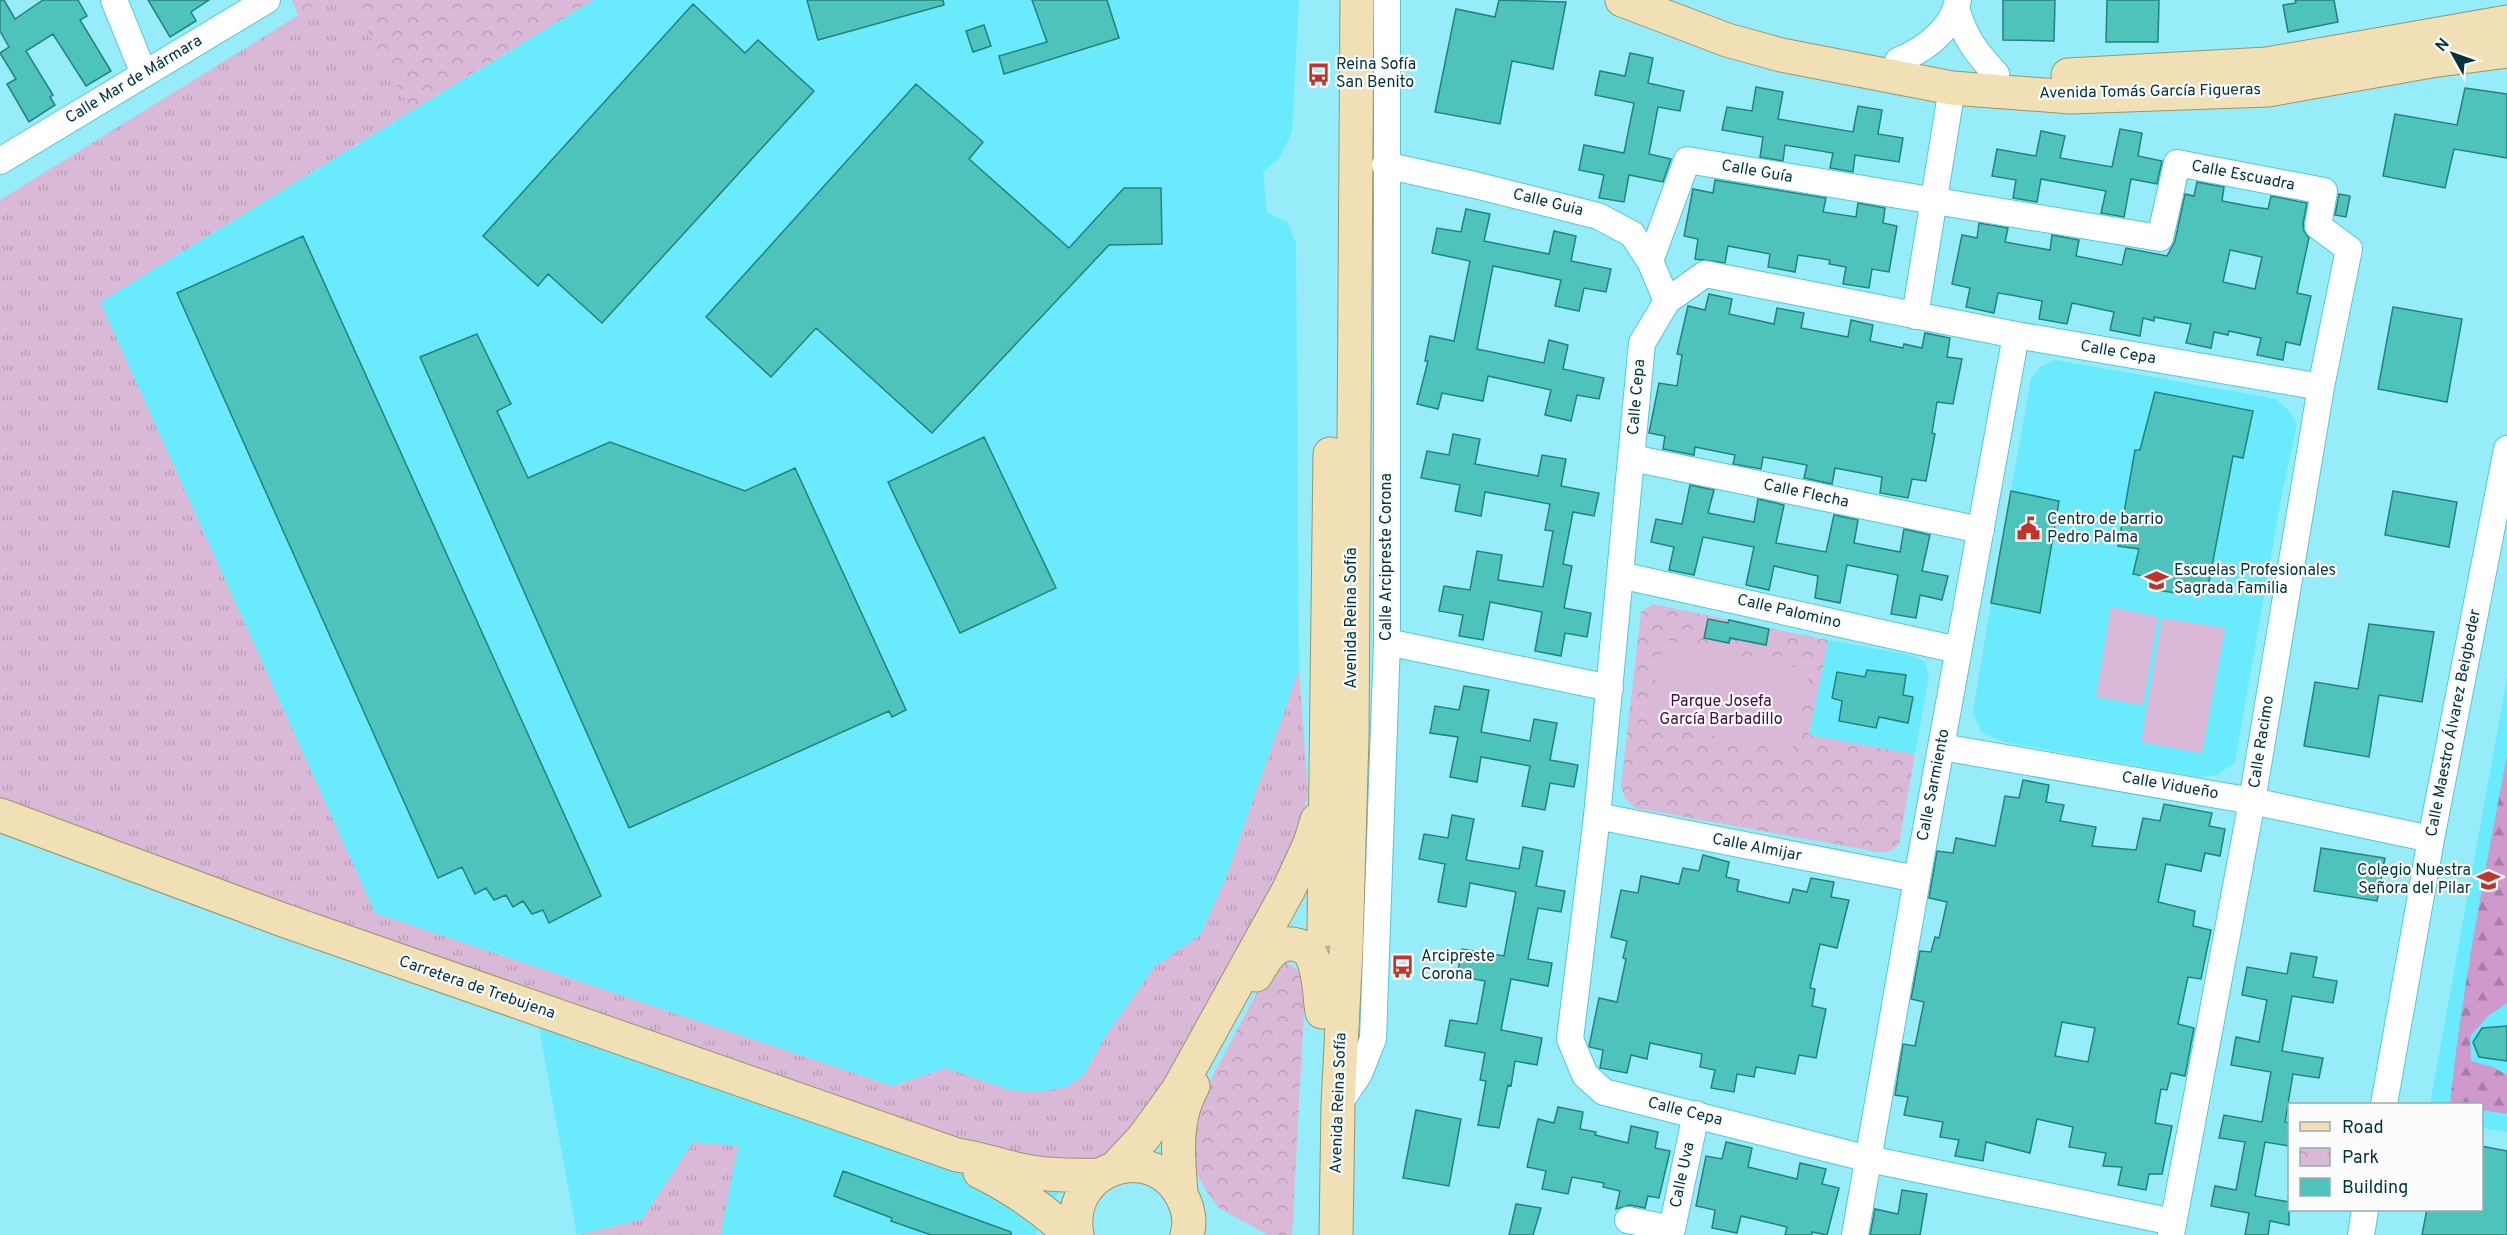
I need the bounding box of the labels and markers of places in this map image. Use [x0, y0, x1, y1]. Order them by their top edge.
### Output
place label: Reina Sofía San Benito [1336, 55, 1416, 93]
bus stop icon: Reina Sofía San Benito [1305, 61, 1331, 87]
place label: Centro de barrio Pedro Palma [2047, 510, 2163, 548]
public building icon: Centro de barrio Pedro Palma [2016, 516, 2042, 542]
place label: Escuelas Profesionales Sagrada Familia [2174, 561, 2336, 599]
school or university icon: Escuelas Profesionales Sagrada Familia [2143, 567, 2169, 593]
place label: Colegio Nuestra Señora del Pilar [2357, 861, 2471, 899]
school or university icon: Colegio Nuestra Señora del Pilar [2476, 867, 2502, 893]
place label: Arcipreste Corona [1421, 947, 1495, 985]
bus stop icon: Arcipreste Corona [1390, 953, 1416, 979]

